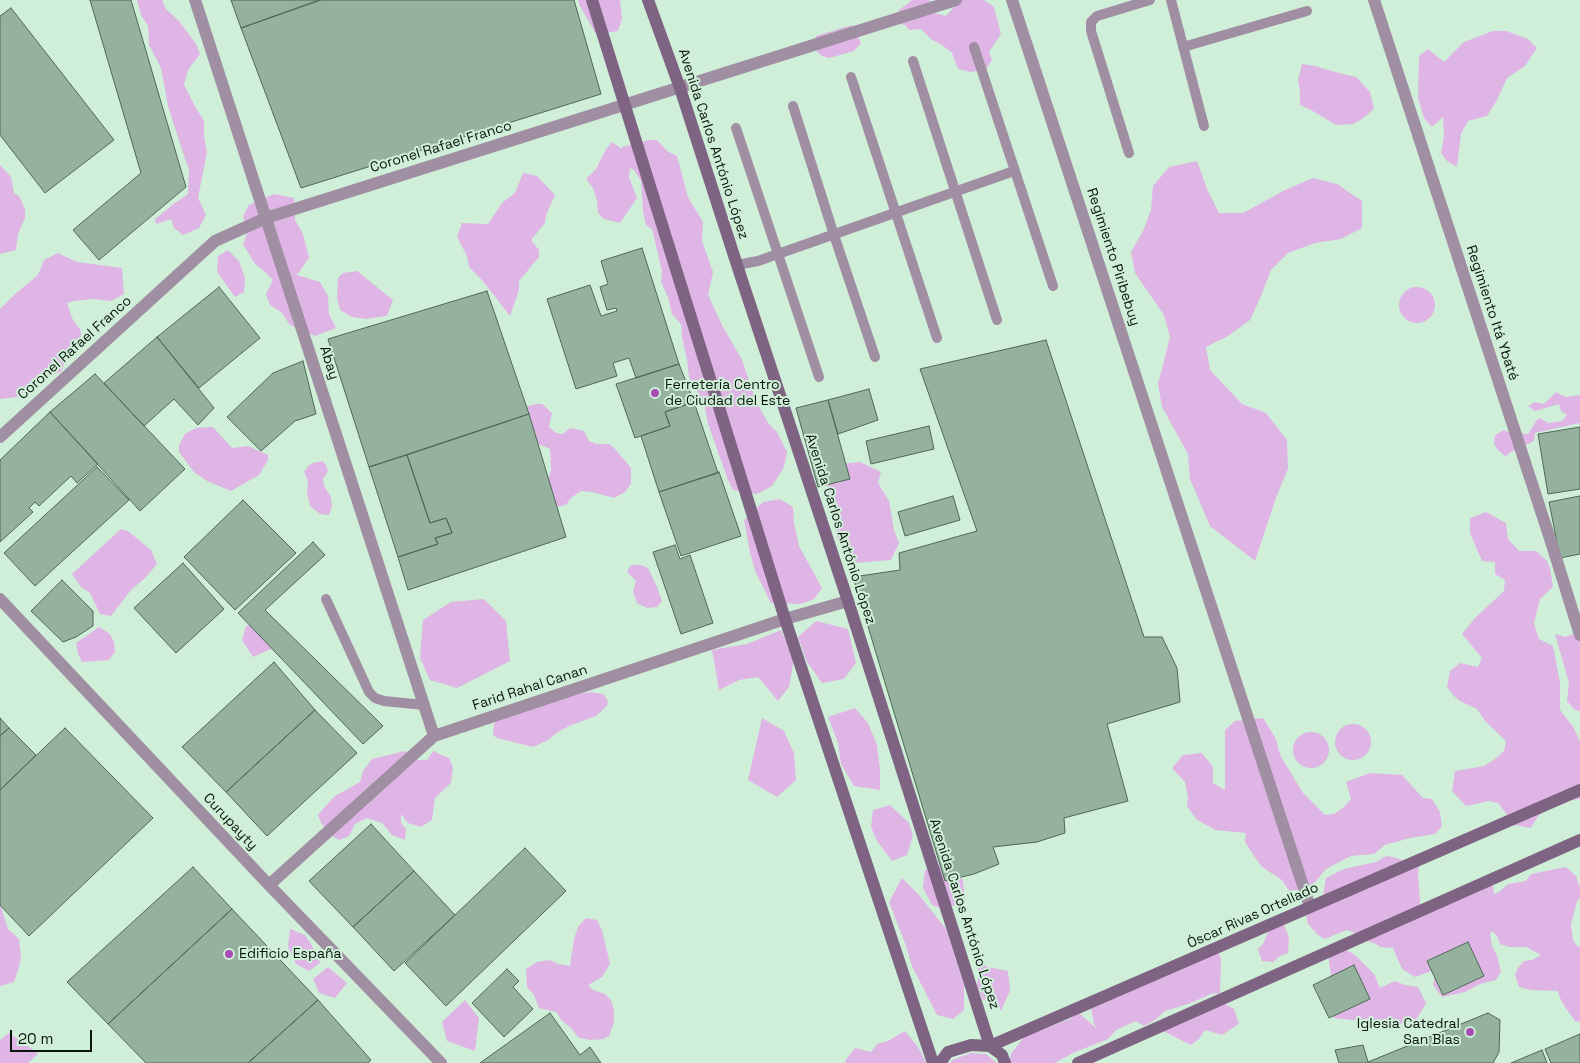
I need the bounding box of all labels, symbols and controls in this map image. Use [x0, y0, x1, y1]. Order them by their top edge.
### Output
street label: Avenida Carlos António López [674, 47, 752, 241]
street label: Coronel Rafael Franco [368, 117, 514, 177]
street label: Regimiento Piribebuy [1083, 186, 1143, 328]
street label: Regimiento Itá Ybaté [1462, 243, 1522, 383]
street label: Coronel Rafael Franco [15, 293, 135, 403]
street label: Abay [316, 344, 342, 382]
place label: Ferretería Centro de Ciudad del Este [665, 377, 790, 410]
marker: Ferretería Centro de Ciudad del Este [649, 387, 661, 399]
street label: Avenida Carlos António López [801, 432, 879, 626]
street label: Farid Rahal Canan [471, 662, 589, 714]
street label: Curupayty [199, 790, 261, 854]
street label: Avenida Carlos António López [925, 817, 1003, 1011]
street label: Óscar Rivas Ortellado [1185, 879, 1321, 953]
place label: Edificio España [239, 946, 342, 962]
marker: Edificio España [223, 948, 235, 960]
place label: Iglesia Catedral San Blas [1357, 1016, 1460, 1048]
scale bar [12, 1020, 95, 1052]
marker: Iglesia Catedral San Blas [1464, 1026, 1476, 1038]
text: 20 m [18, 1029, 53, 1048]

